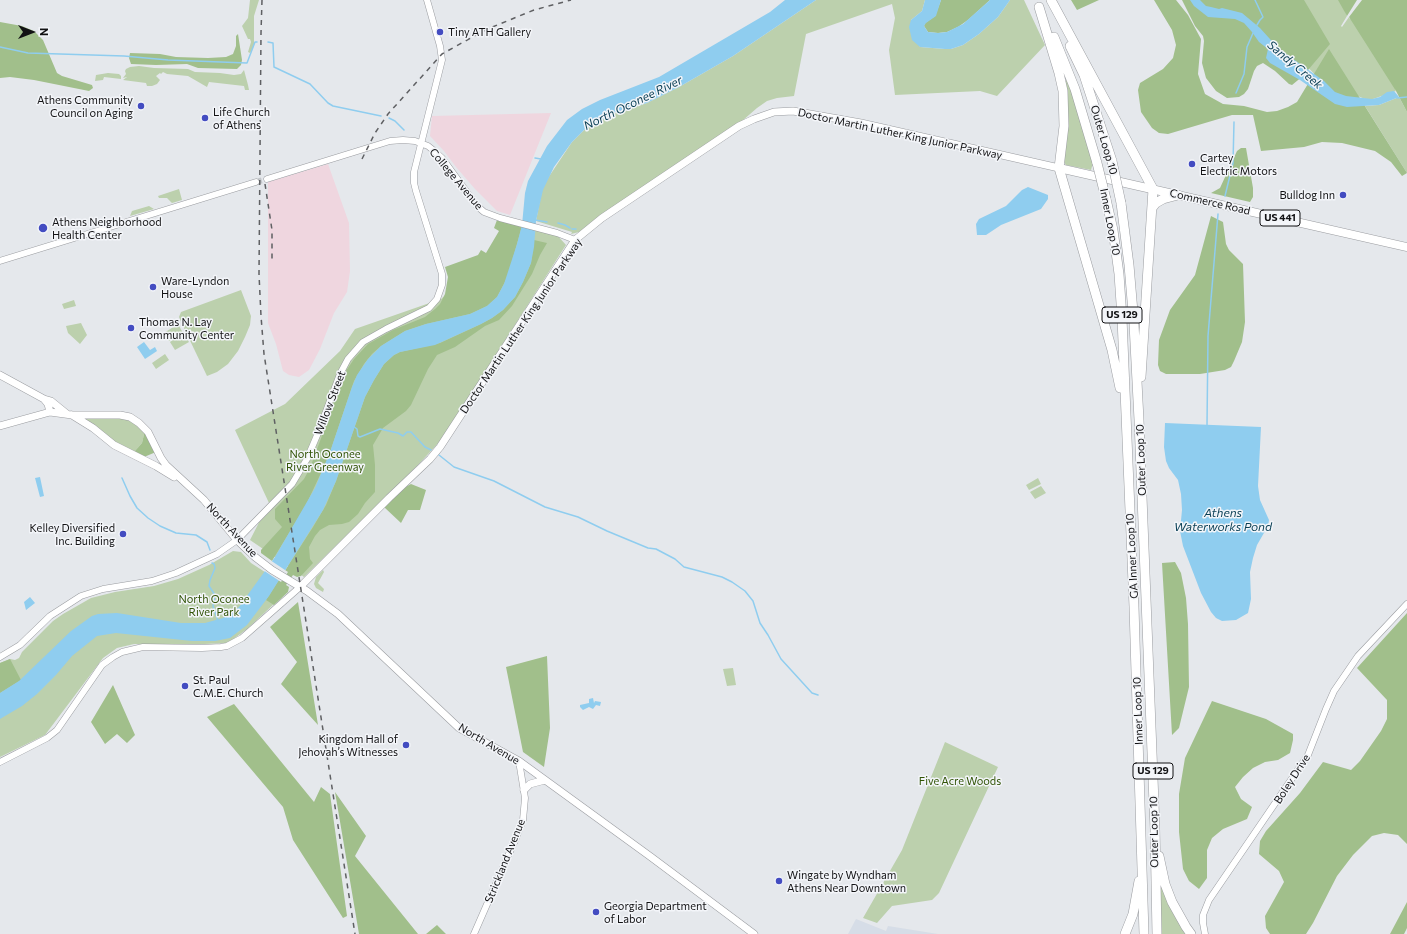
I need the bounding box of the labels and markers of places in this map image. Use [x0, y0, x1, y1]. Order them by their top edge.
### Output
place label: Tiny ATH Gallery [448, 25, 531, 39]
marker: Tiny ATH Gallery [435, 27, 445, 37]
place label: Athens Community Council on Aging [37, 93, 133, 119]
marker: Athens Community Council on Aging [136, 101, 146, 111]
place label: Life Church of Athens [213, 105, 270, 131]
marker: Life Church of Athens [200, 113, 210, 123]
place label: Cartey Electric Motors [1200, 151, 1277, 177]
marker: Cartey Electric Motors [1187, 159, 1197, 169]
place label: Bulldog Inn [1279, 188, 1335, 202]
marker: Bulldog Inn [1338, 190, 1348, 200]
place label: Athens Neighborhood Health Center [52, 215, 162, 241]
marker: Athens Neighborhood Health Center [37, 222, 49, 234]
place label: Ware-Lyndon House [161, 274, 229, 300]
marker: Ware-Lyndon House [148, 282, 158, 292]
place label: Thomas N. Lay Community Center [139, 315, 234, 341]
marker: Thomas N. Lay Community Center [126, 323, 136, 333]
place label: Kelley Diversified Inc. Building [30, 521, 115, 547]
marker: Kelley Diversified Inc. Building [118, 529, 128, 539]
place label: St. Paul C.M.E. Church [193, 673, 263, 699]
marker: St. Paul C.M.E. Church [180, 681, 190, 691]
place label: Kingdom Hall of Jehovah’s Witnesses [298, 732, 398, 758]
marker: Kingdom Hall of Jehovah’s Witnesses [401, 740, 411, 750]
place label: Wingate by Wyndham Athens Near Downtown [787, 868, 906, 894]
marker: Wingate by Wyndham Athens Near Downtown [774, 876, 784, 886]
place label: Georgia Department of Labor [604, 899, 707, 925]
marker: Georgia Department of Labor [591, 907, 601, 917]

